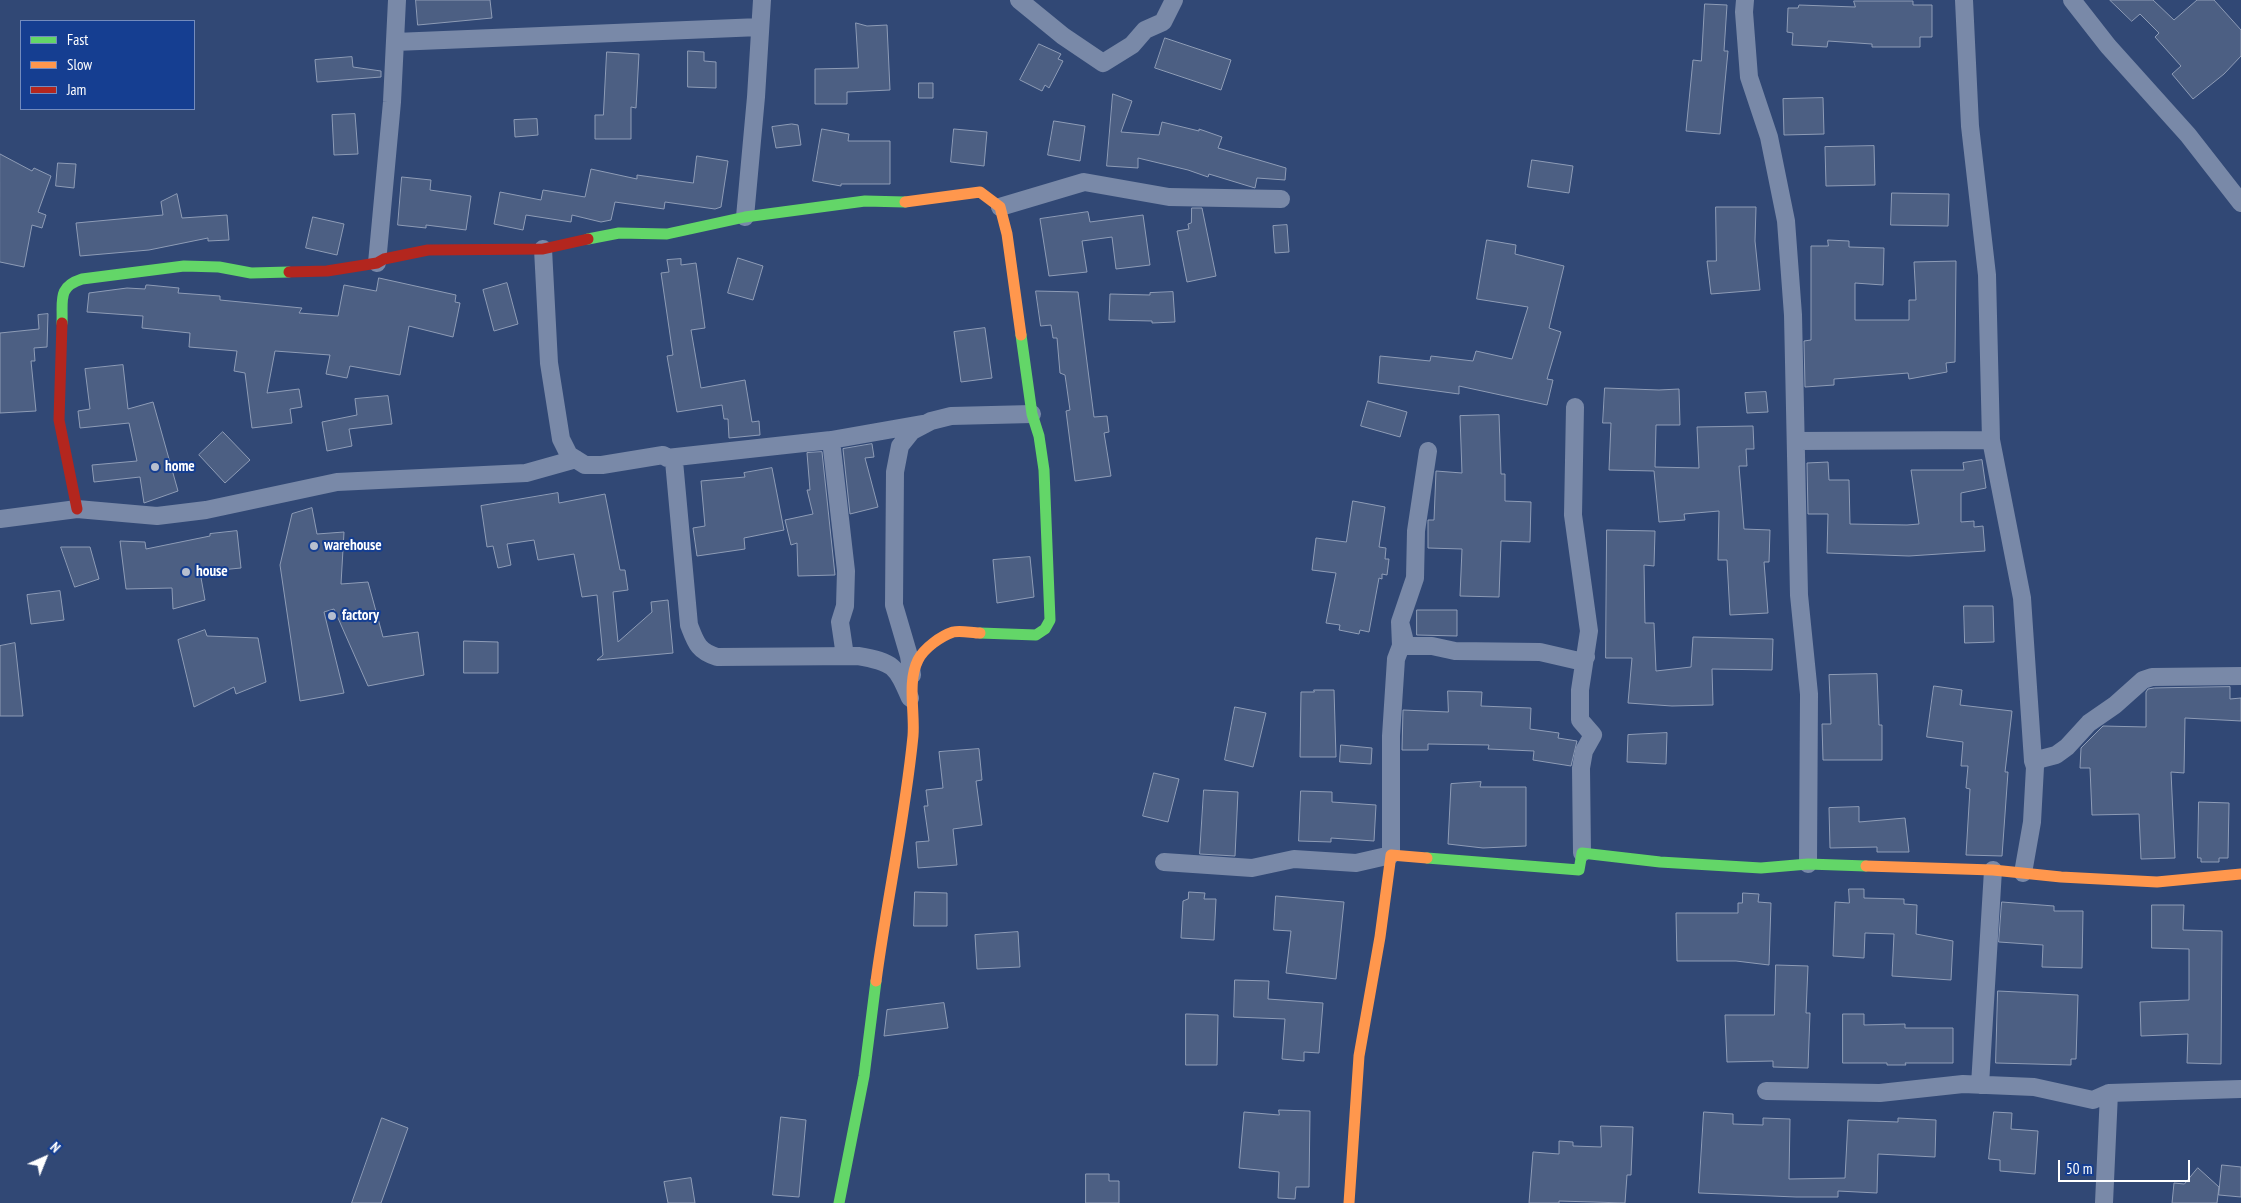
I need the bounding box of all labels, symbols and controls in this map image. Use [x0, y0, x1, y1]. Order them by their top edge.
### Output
legend [20, 20, 195, 110]
text: Fast [67, 30, 88, 49]
text: Slow [67, 55, 92, 74]
text: Jam [67, 80, 86, 99]
place label: home [165, 458, 195, 476]
marker: home [149, 461, 161, 473]
place label: warehouse [324, 537, 382, 555]
marker: warehouse [308, 540, 320, 552]
place label: house [196, 563, 228, 581]
marker: house [180, 566, 192, 578]
place label: factory [342, 607, 379, 625]
marker: factory [326, 610, 338, 622]
north arrow [20, 1133, 70, 1183]
text: N [46, 1138, 64, 1156]
scale bar [2061, 1150, 2194, 1182]
text: 50 m [2066, 1159, 2092, 1178]

